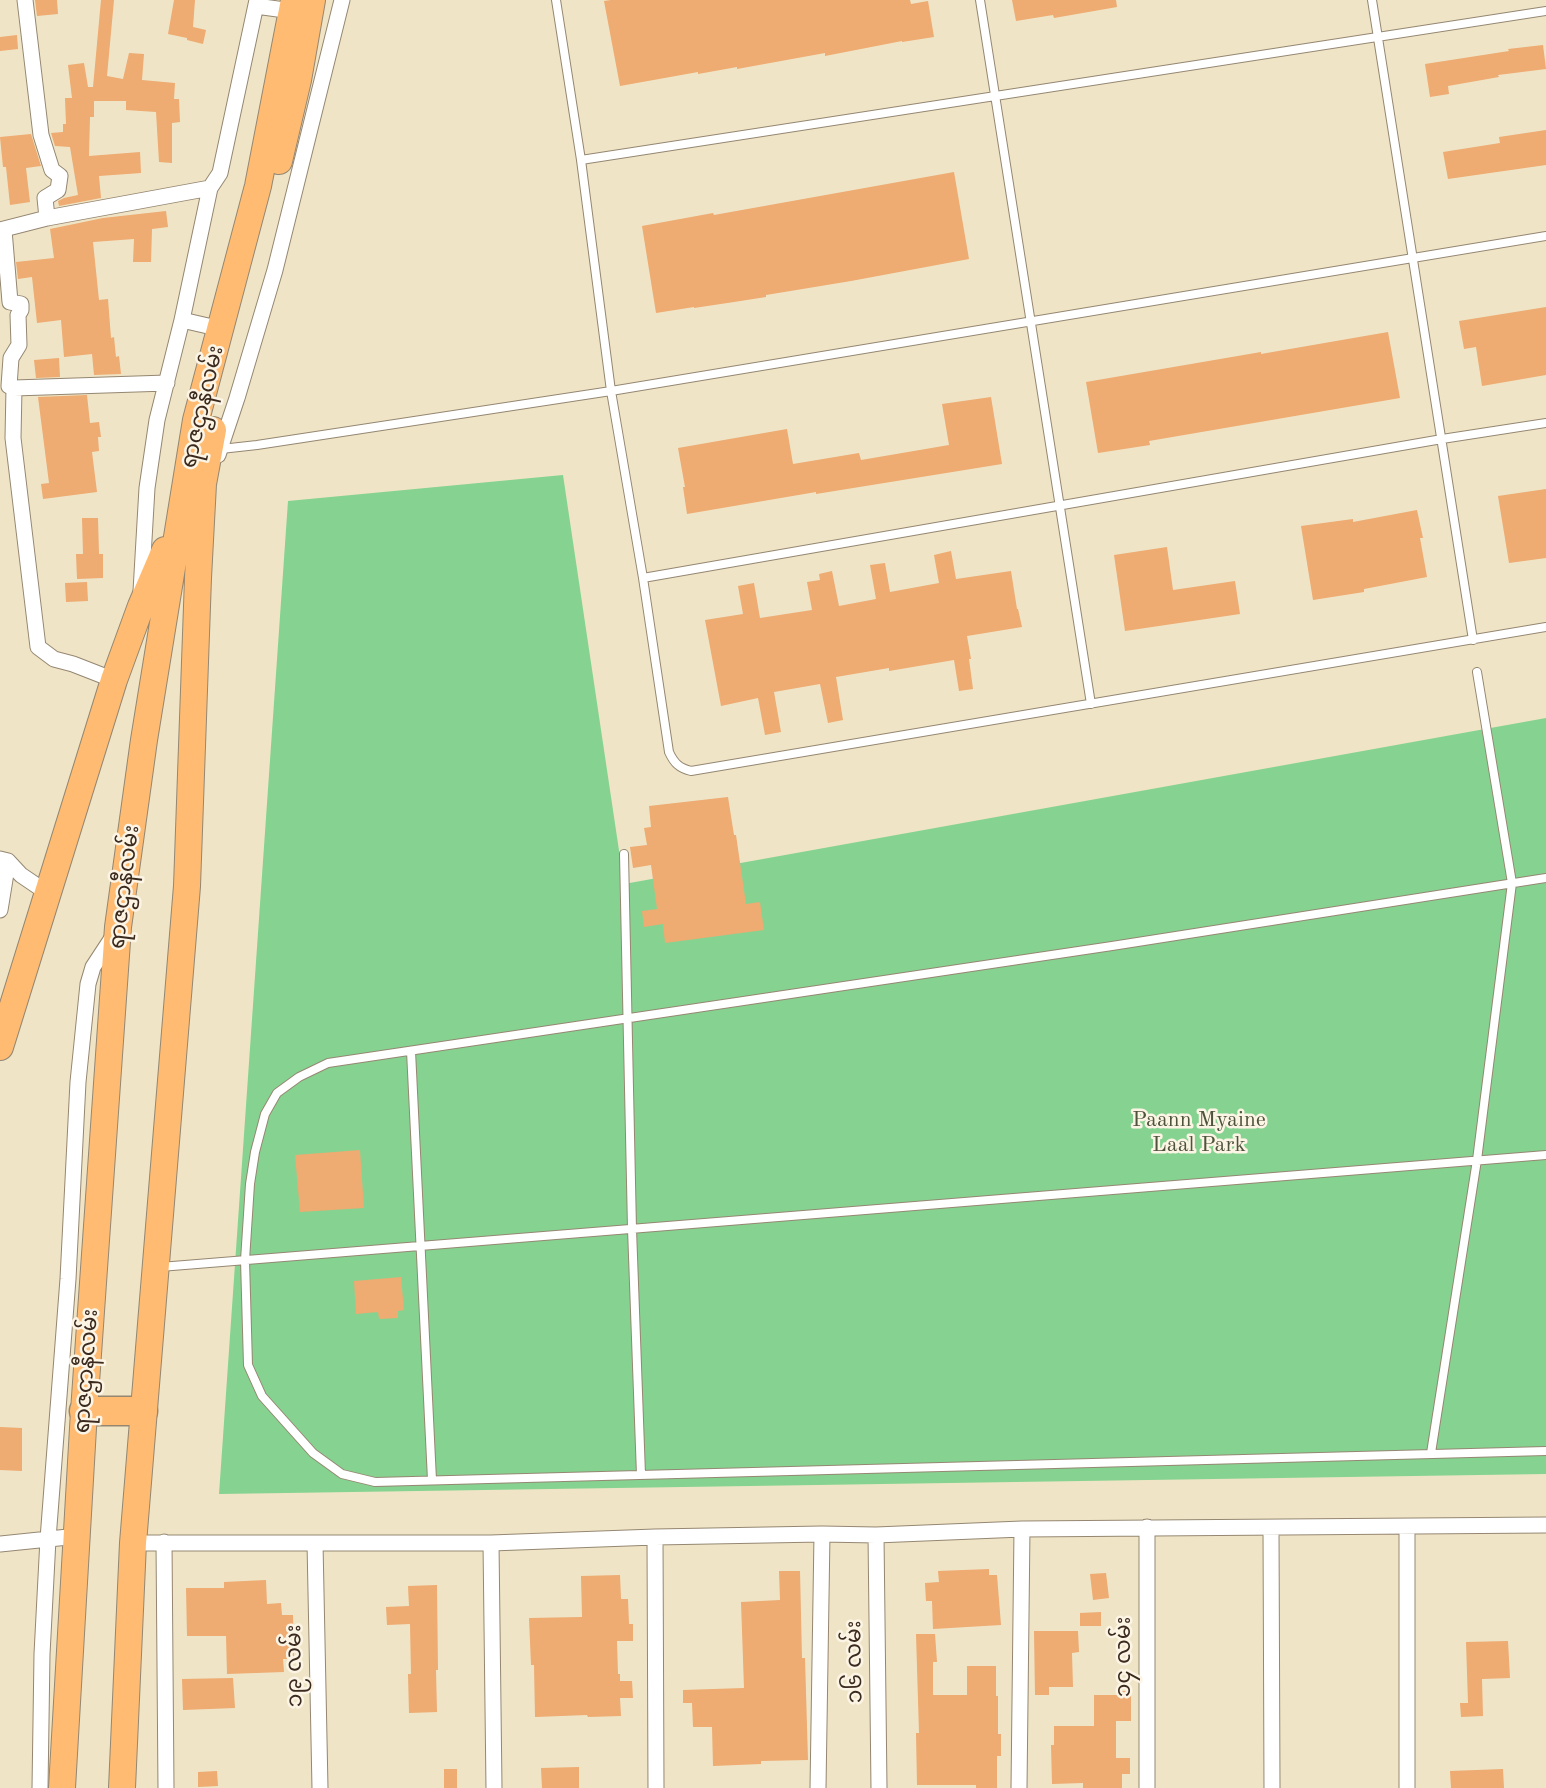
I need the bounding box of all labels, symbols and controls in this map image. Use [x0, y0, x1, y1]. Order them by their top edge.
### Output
street label: ရာဇဌာနီလမ်း [176, 343, 230, 471]
street label: ရာဇဌာနီလမ်း [104, 824, 146, 950]
park label: Paann Myaine Laal Park [1132, 1107, 1266, 1158]
street label: ရာဇဌာနီလမ်း [69, 1308, 105, 1434]
street label: ၁၄ လမ်း [1111, 1617, 1137, 1697]
street label: ၁၆ လမ်း [841, 1620, 869, 1704]
street label: ၁၉ လမ်း [281, 1624, 309, 1708]

